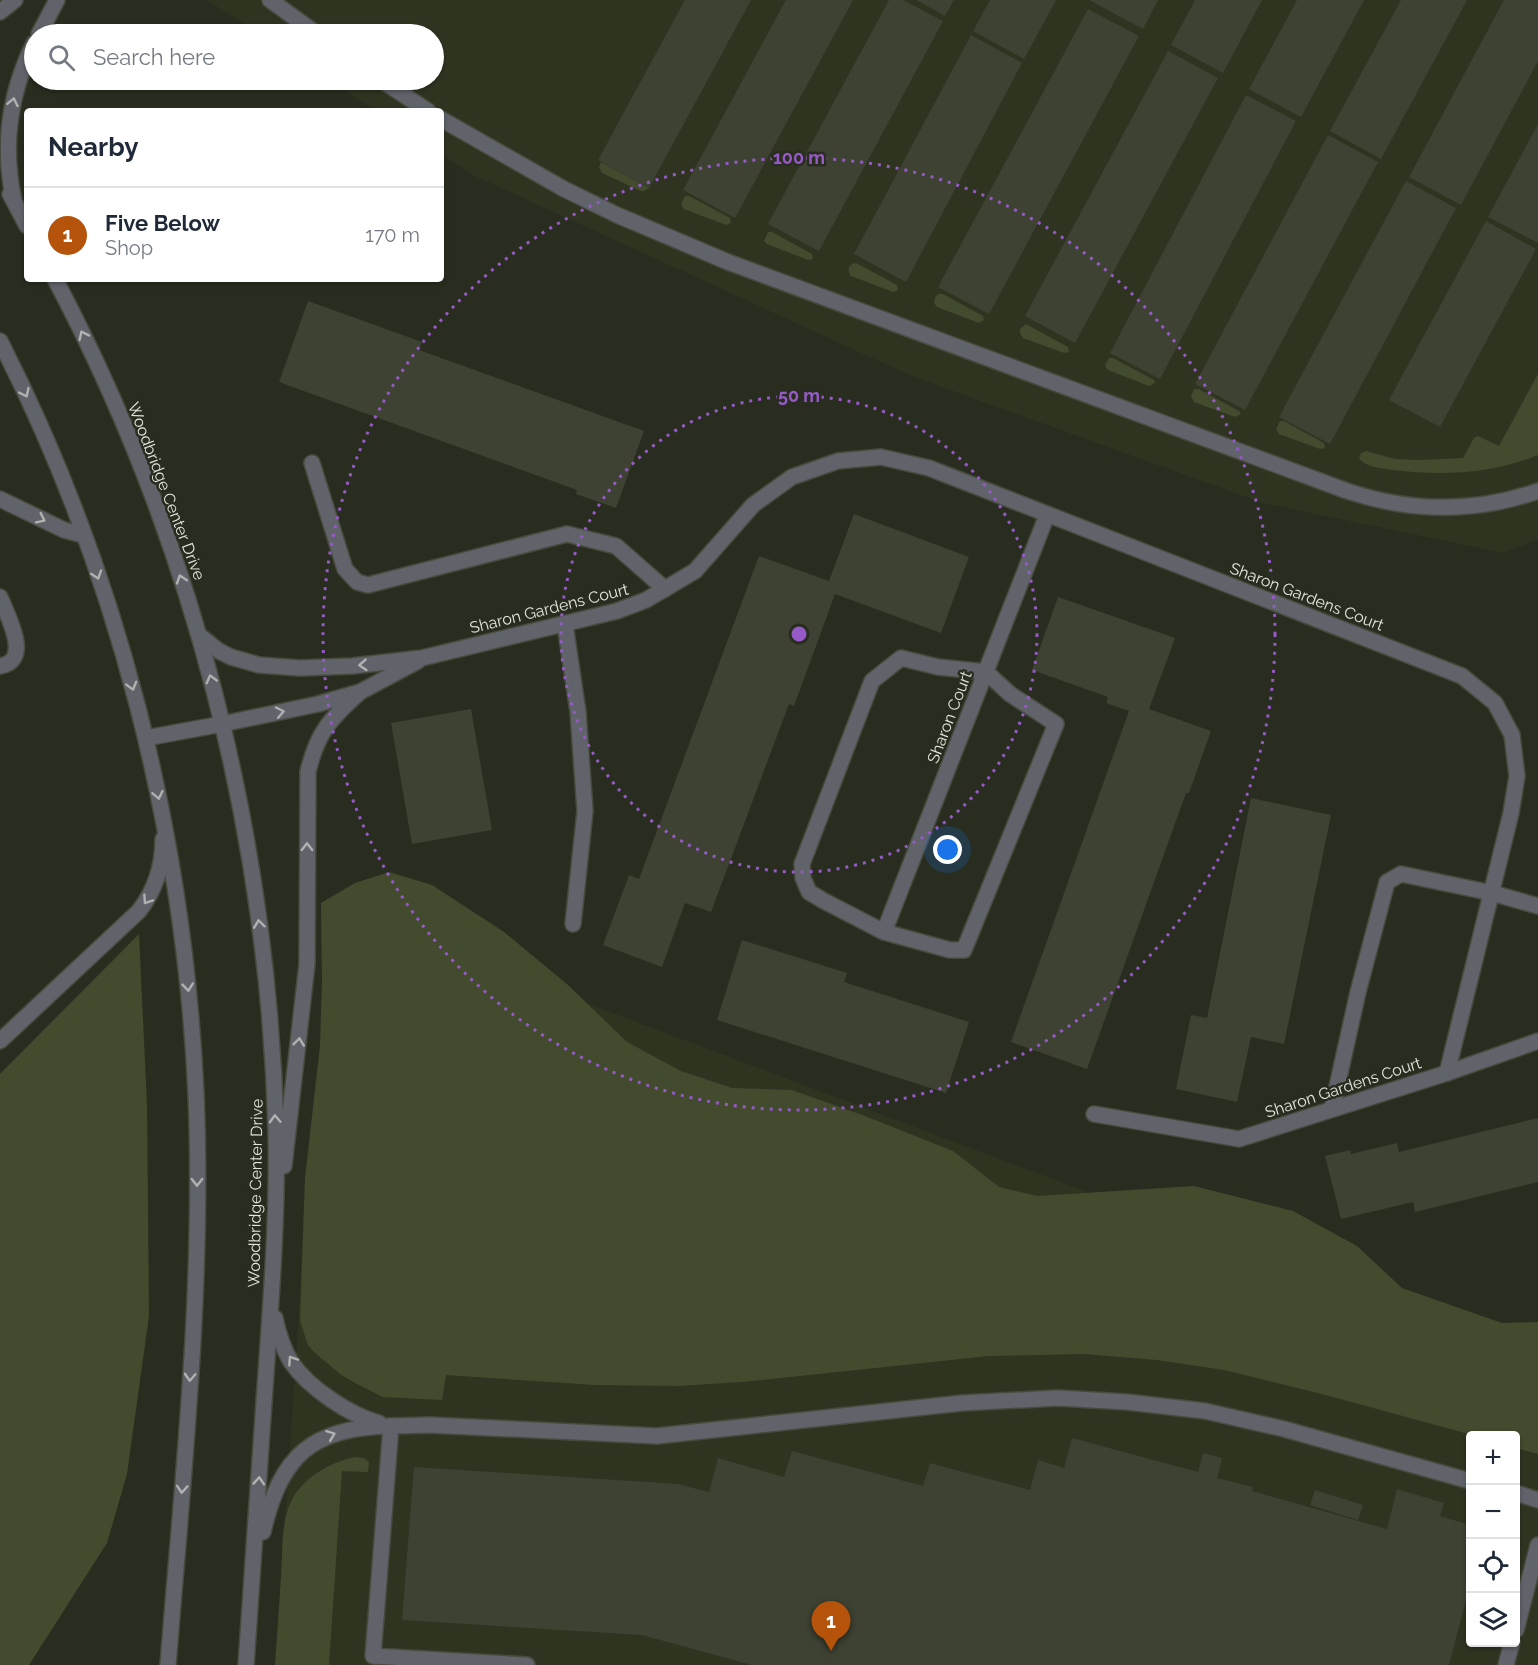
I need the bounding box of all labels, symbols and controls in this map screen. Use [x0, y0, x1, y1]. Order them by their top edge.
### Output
search box [24, 24, 444, 90]
icon: search [45, 41, 78, 74]
text: Search here [93, 44, 215, 70]
one-way arrow [5, 97, 18, 107]
text: Nearby [48, 132, 138, 162]
text: 100 m [773, 147, 825, 168]
text: Five Below [105, 210, 220, 236]
text: 1 [63, 223, 72, 247]
text: 170 m [365, 223, 420, 247]
text: Shop [105, 236, 153, 260]
one-way arrow [78, 330, 90, 341]
text: 50 m [778, 385, 820, 406]
one-way arrow [18, 387, 30, 398]
street label: Woodbridge Center Drive [124, 400, 209, 583]
one-way arrow [34, 512, 45, 524]
street label: Sharon Gardens Court [1227, 558, 1387, 635]
one-way arrow [90, 569, 102, 580]
one-way arrow [176, 574, 189, 585]
street label: Sharon Gardens Court [468, 579, 631, 637]
centre of rings [789, 624, 809, 644]
one-way arrow [359, 658, 368, 671]
street label: Sharon Court [923, 668, 976, 766]
one-way arrow [206, 674, 218, 685]
one-way arrow [125, 680, 137, 691]
one-way arrow [274, 706, 284, 719]
one-way arrow [151, 789, 164, 799]
your location [933, 835, 962, 864]
one-way arrow [301, 843, 314, 852]
one-way arrow [143, 893, 154, 904]
one-way arrow [253, 920, 265, 929]
one-way arrow [181, 983, 194, 992]
one-way arrow [293, 1037, 305, 1046]
street label: Sharon Gardens Court [1263, 1053, 1424, 1122]
street label: Woodbridge Center Drive [244, 1099, 267, 1288]
one-way arrow [269, 1114, 282, 1123]
one-way arrow [191, 1178, 203, 1187]
one-way arrow [288, 1356, 299, 1367]
one-way arrow [183, 1372, 196, 1381]
one-way arrow [324, 1430, 335, 1442]
map controls [1466, 1431, 1520, 1647]
button: + [1466, 1431, 1520, 1485]
one-way arrow [252, 1476, 265, 1485]
one-way arrow [176, 1484, 189, 1493]
button: − [1466, 1485, 1520, 1539]
button: locate [1466, 1539, 1520, 1593]
button: layers [1466, 1593, 1520, 1647]
pin: 1 [812, 1602, 850, 1651]

